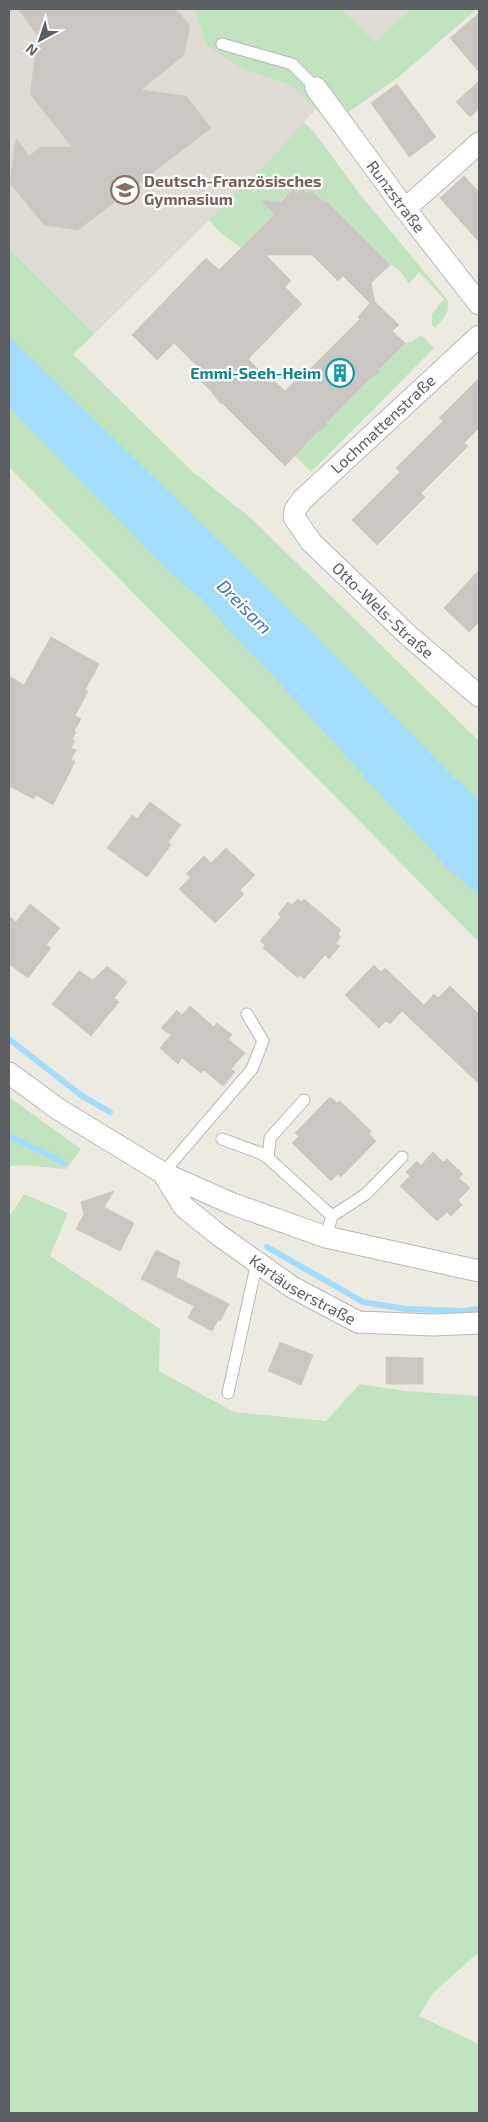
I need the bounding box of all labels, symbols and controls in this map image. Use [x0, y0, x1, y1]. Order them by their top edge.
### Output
north arrow [15, 15, 65, 65]
text: N [22, 41, 41, 60]
street label: Runzstraße [363, 156, 430, 236]
place label: Deutsch-Französisches Gymnasium [144, 171, 322, 209]
school or university icon: Deutsch-Französisches Gymnasium [110, 175, 140, 205]
building icon: Emmi-Seeh-Heim [325, 358, 355, 388]
place label: Emmi-Seeh-Heim [190, 363, 321, 382]
street label: Lochmattenstraße [326, 370, 439, 477]
street label: Otto-Wels-Straße [329, 558, 438, 662]
water label: Dreisam [213, 574, 277, 638]
street label: Kartäuserstraße [246, 1250, 359, 1328]

